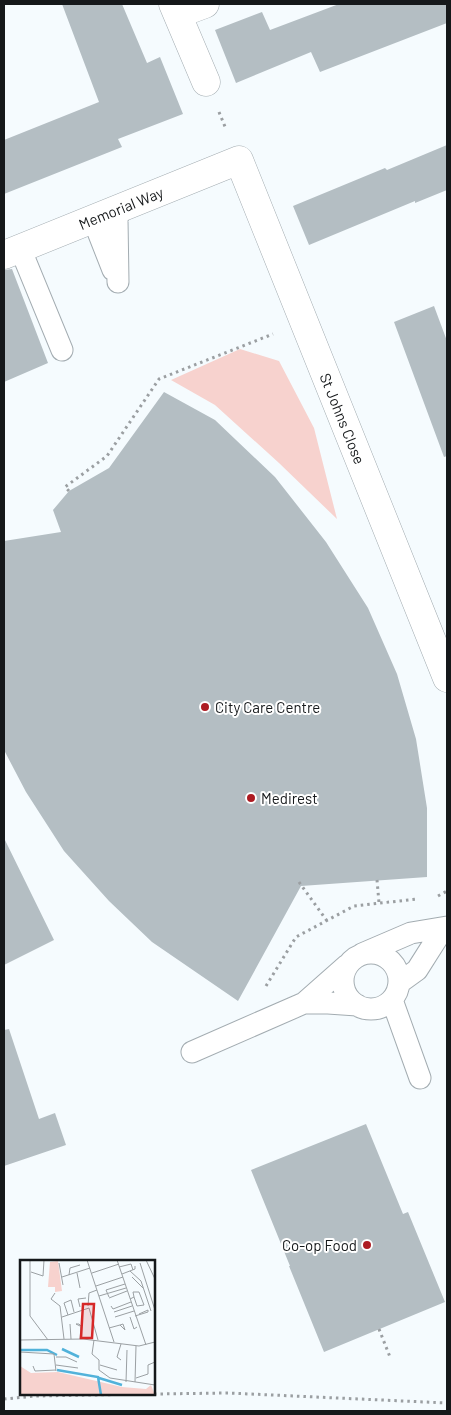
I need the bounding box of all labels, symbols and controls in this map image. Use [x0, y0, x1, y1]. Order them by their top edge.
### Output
street label: Memorial Way [76, 183, 166, 233]
street label: St Johns Close [316, 370, 369, 467]
place label: City Care Centre [215, 698, 320, 716]
marker: City Care Centre [199, 701, 211, 713]
place label: Medirest [261, 789, 318, 807]
marker: Medirest [245, 792, 257, 804]
place label: Co-op Food [282, 1236, 357, 1254]
marker: Co-op Food [361, 1239, 373, 1251]
inset map [20, 1260, 155, 1395]

